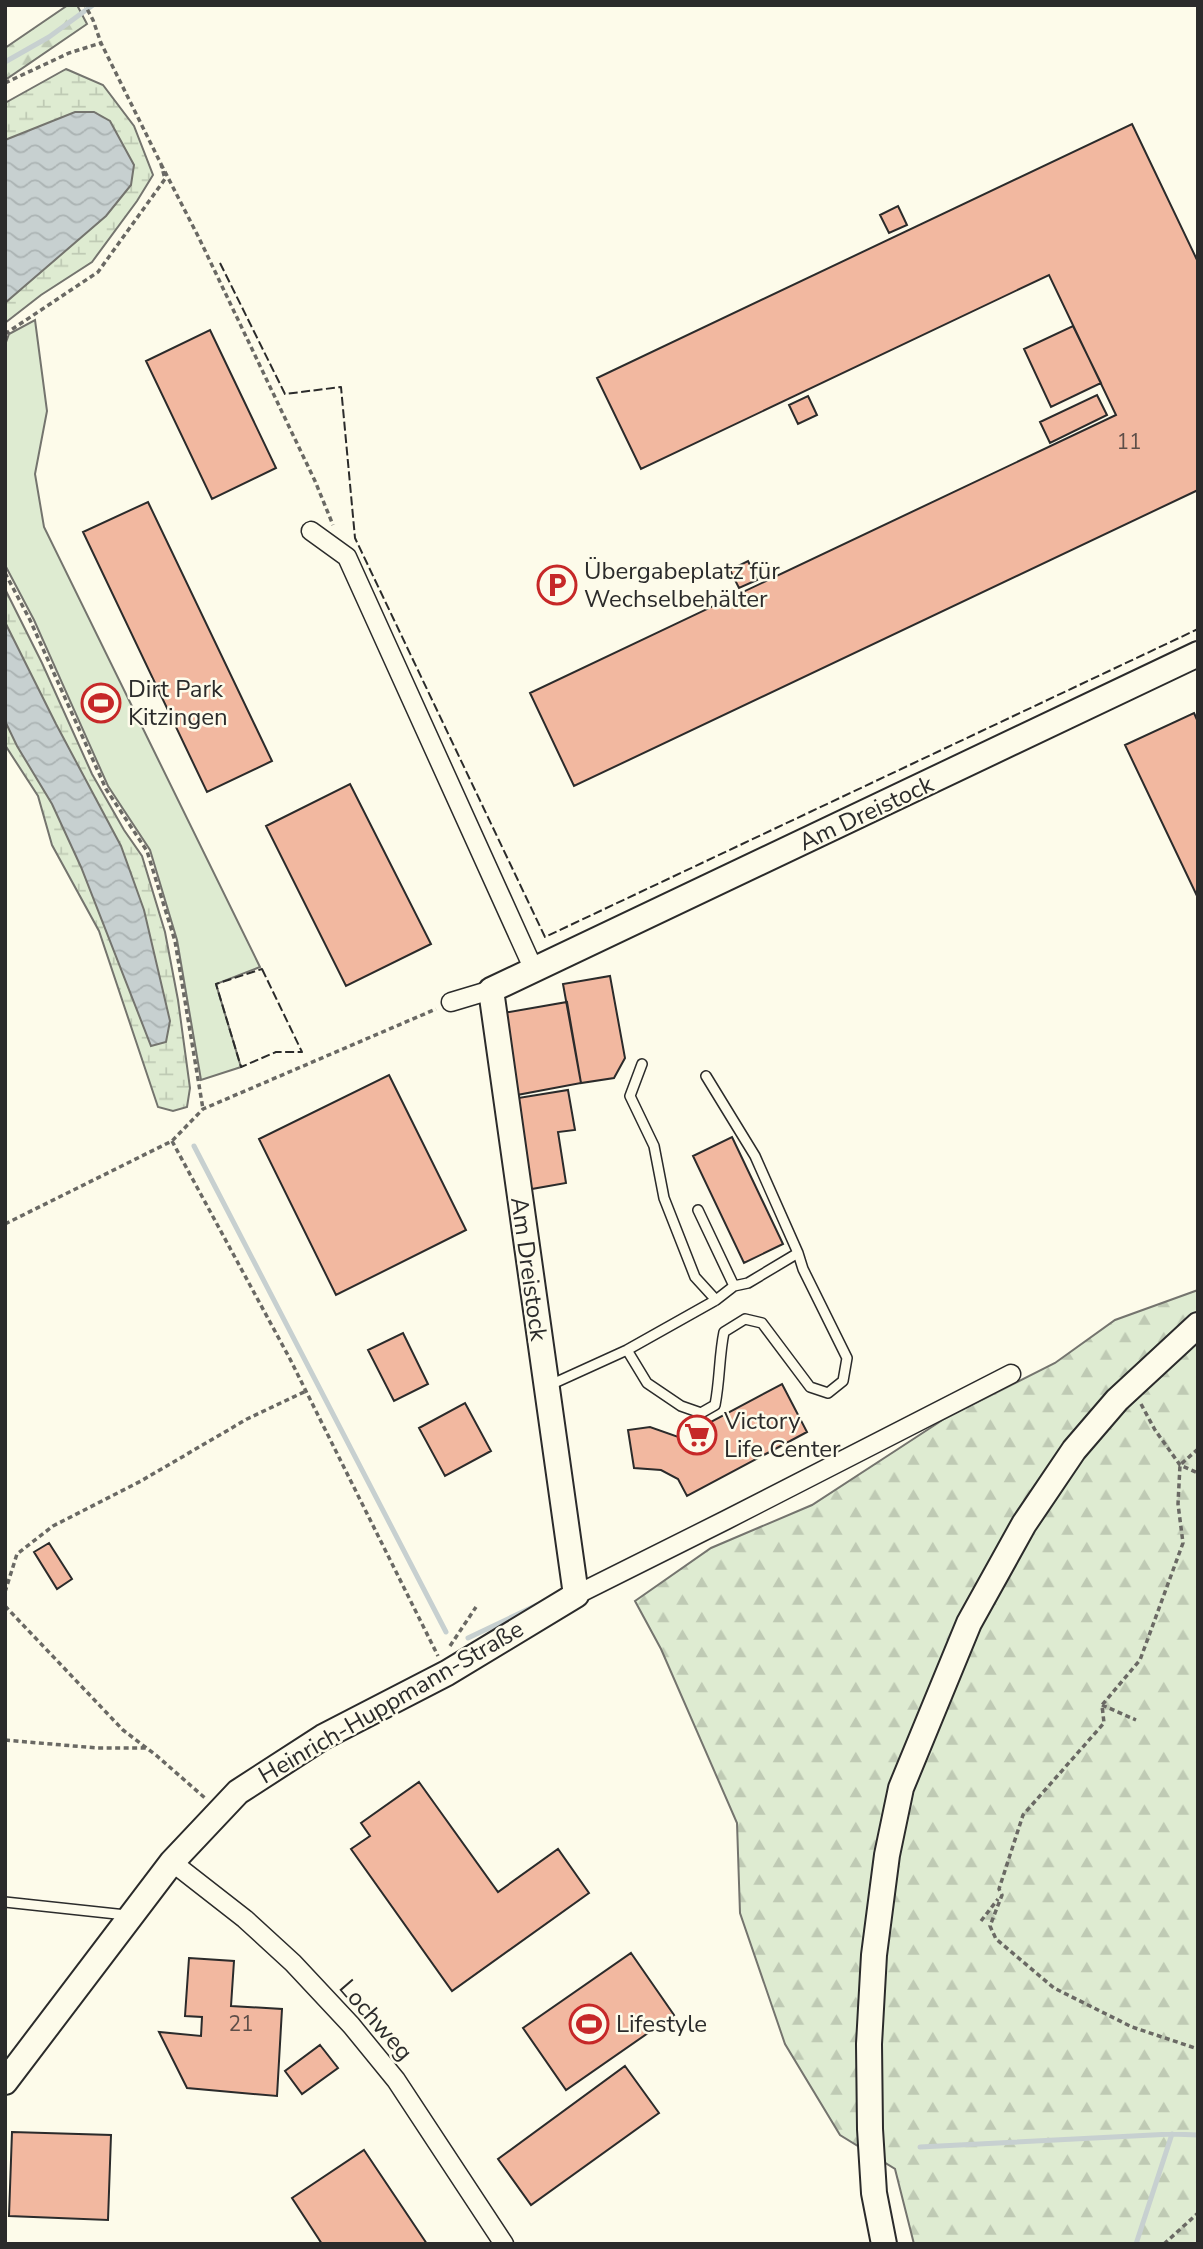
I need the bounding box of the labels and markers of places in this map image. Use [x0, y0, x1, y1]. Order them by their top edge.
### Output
place label: Übergabeplatz für Wechselbehälter [584, 555, 780, 615]
parking icon: Übergabeplatz für Wechselbehälter [536, 564, 578, 606]
place label: Dirt Park Kitzingen [128, 673, 228, 733]
sports icon: Dirt Park Kitzingen [80, 682, 122, 724]
place label: Victory Life Center [723, 1405, 841, 1465]
supermarket icon: Victory Life Center [676, 1414, 718, 1456]
sports icon: Lifestyle [568, 2003, 610, 2045]
place label: Lifestyle [616, 2008, 707, 2040]

